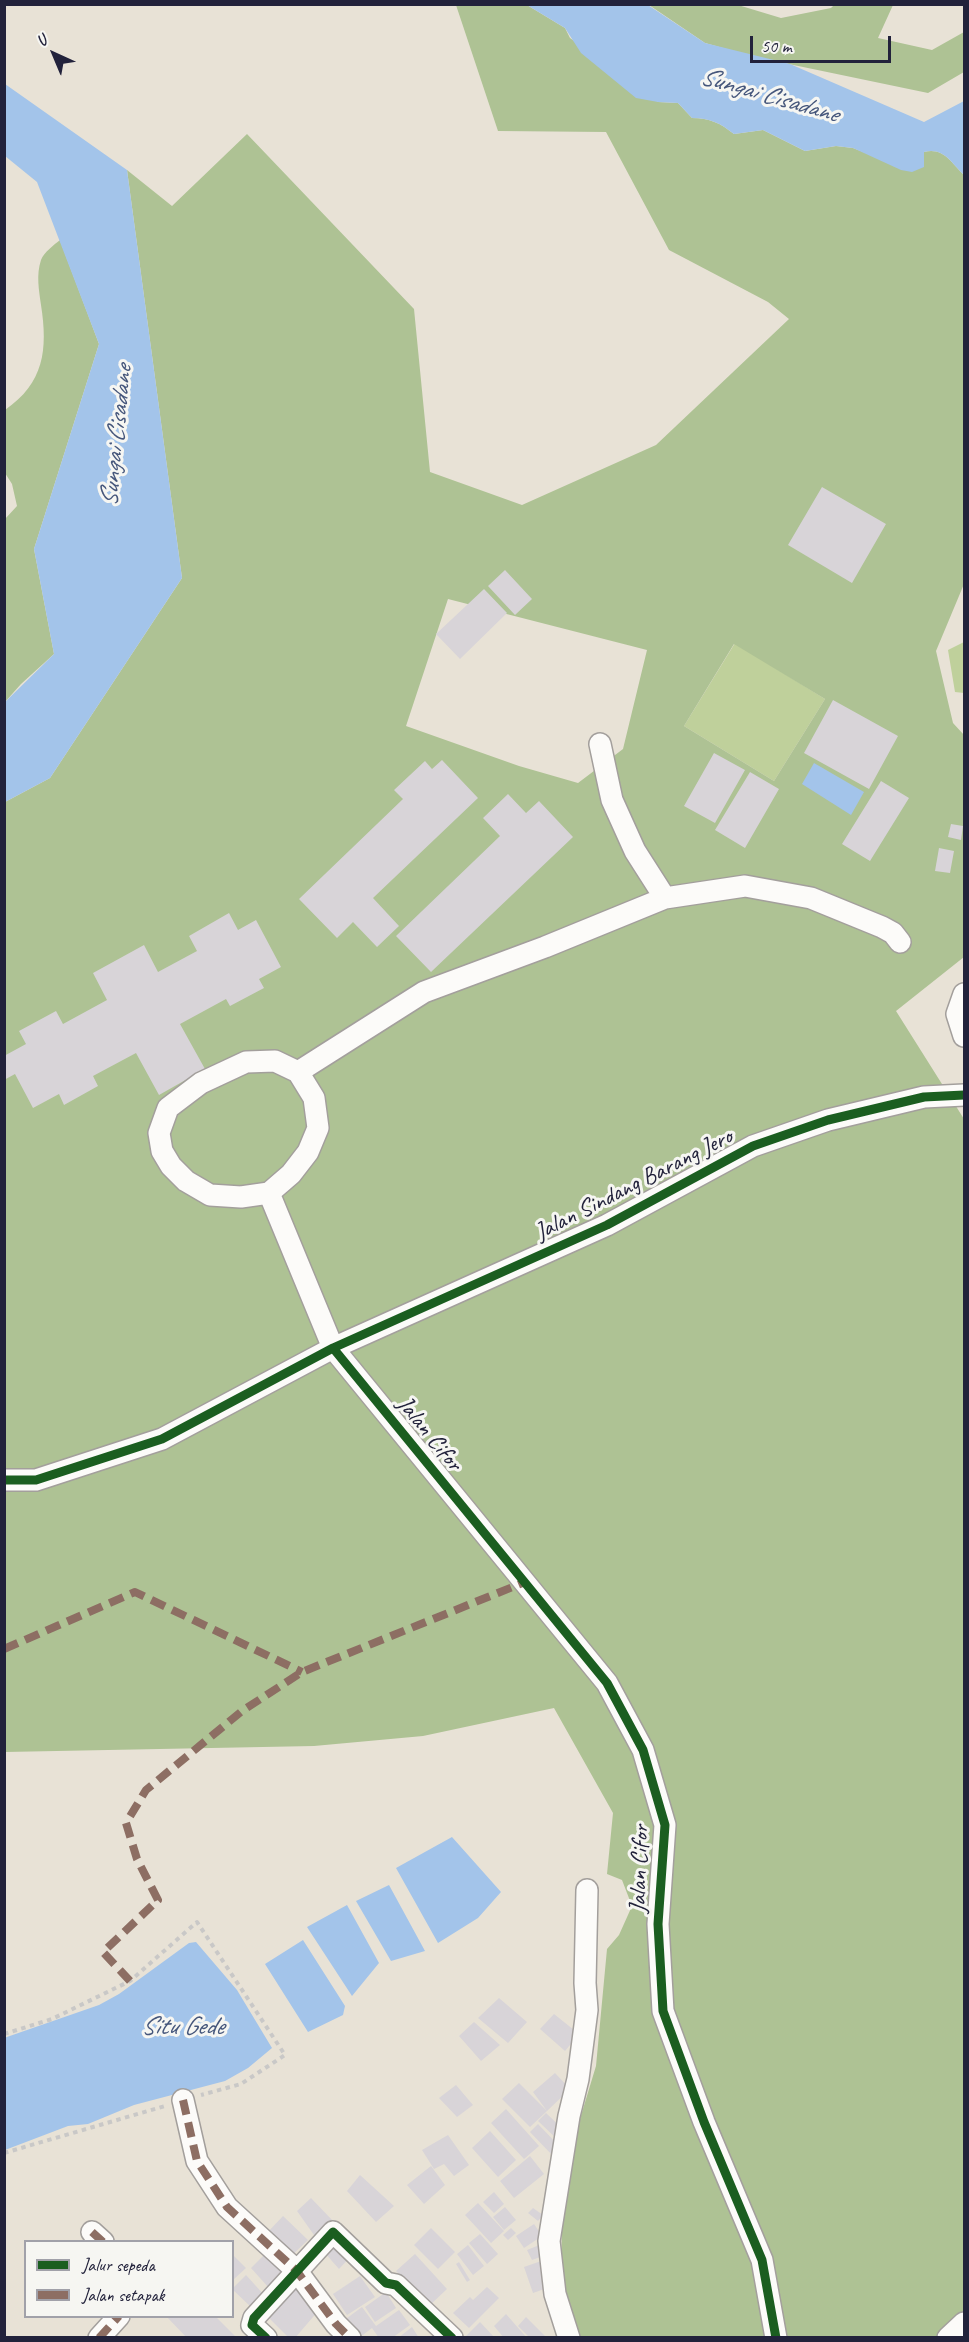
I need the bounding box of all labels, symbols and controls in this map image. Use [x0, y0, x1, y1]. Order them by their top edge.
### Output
north arrow [24, 24, 84, 84]
scale bar [753, 24, 894, 62]
text: U [32, 31, 51, 51]
text: 50 m [761, 35, 792, 57]
water label: Sungai Cisadane [697, 61, 841, 131]
water label: Sungai Cisadane [94, 364, 140, 508]
street label: Jalan Sindang Barang Jero [530, 1123, 738, 1247]
street label: Jalan Cifor [390, 1391, 468, 1477]
street label: Jalan Cifor [624, 1825, 656, 1913]
water label: Situ Gede [141, 2011, 223, 2043]
legend [24, 2240, 234, 2318]
text: Jalur sepeda [82, 2254, 155, 2276]
text: Jalan setapak [82, 2284, 164, 2306]

